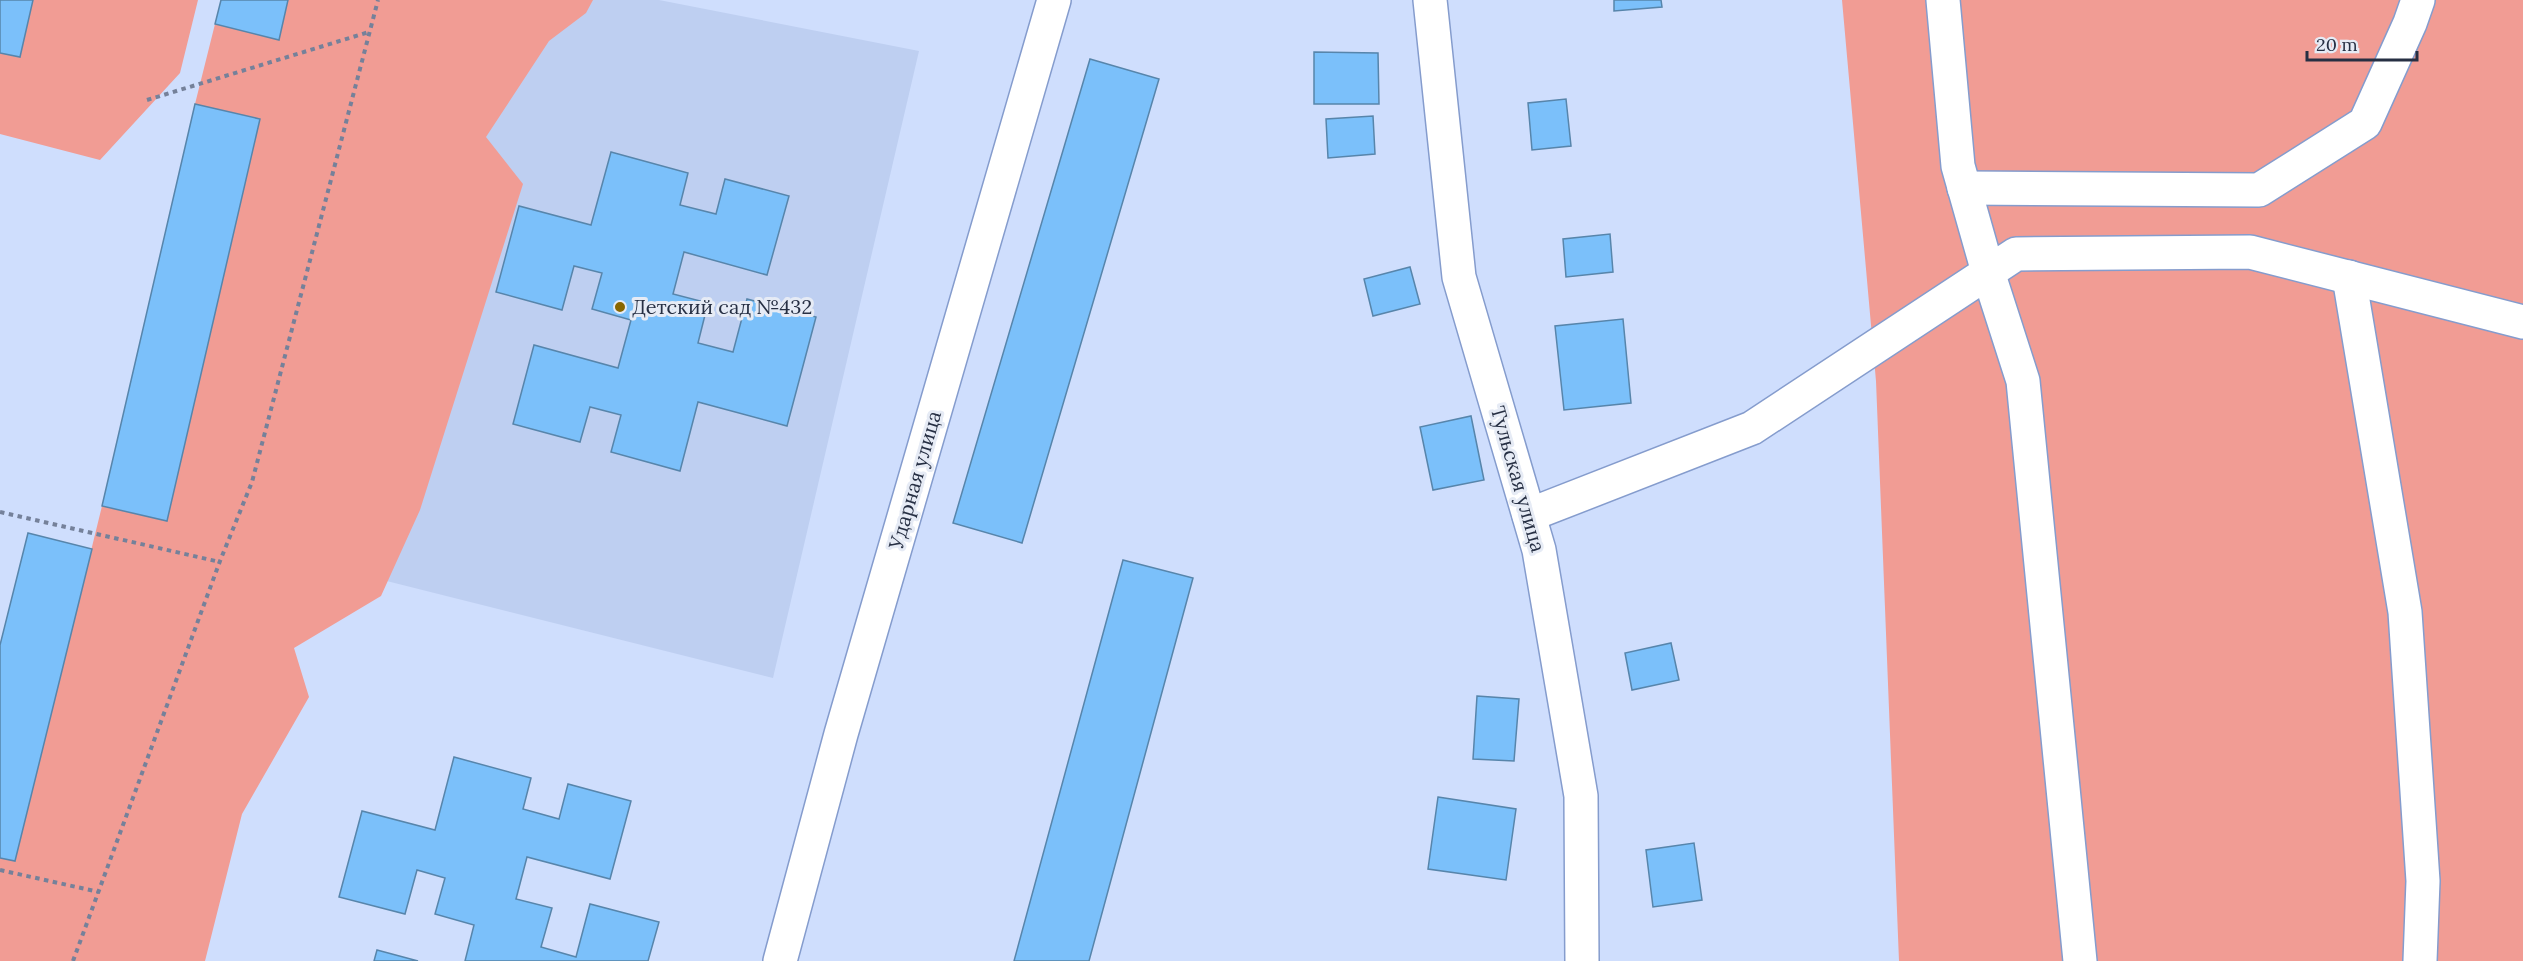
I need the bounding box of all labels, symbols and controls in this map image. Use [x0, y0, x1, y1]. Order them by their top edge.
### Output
scale bar [2307, 24, 2416, 62]
text: 20 m [2316, 33, 2358, 56]
place label: Детский сад №432 [632, 294, 812, 319]
marker: Детский сад №432 [613, 300, 627, 314]
street label: Тульская улица [1486, 403, 1551, 555]
street label: Ударная улица [883, 408, 946, 553]

